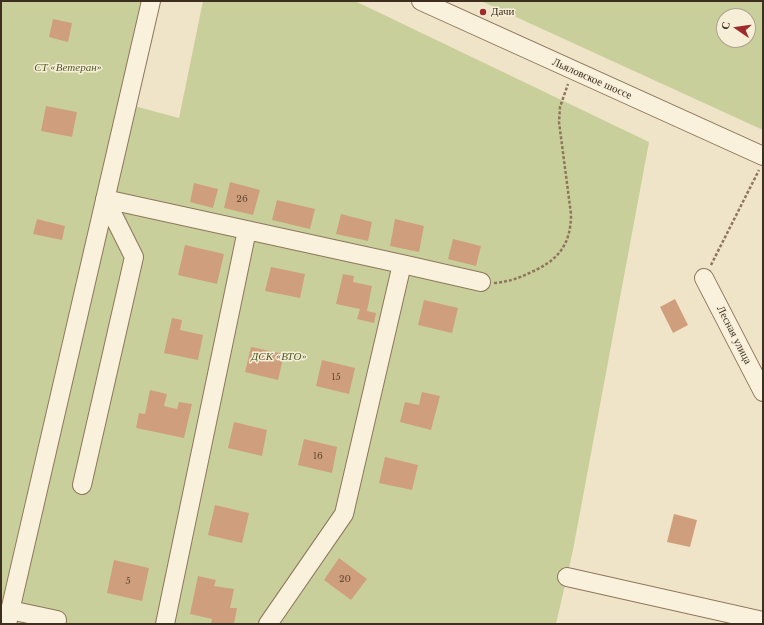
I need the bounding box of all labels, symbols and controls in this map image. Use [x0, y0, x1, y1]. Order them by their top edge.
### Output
place label: Дачи [491, 5, 514, 19]
marker: Дачи [478, 7, 488, 17]
north arrow [716, 8, 756, 48]
text: С [718, 20, 733, 31]
street label: Льяловское шоссе [550, 55, 634, 103]
park label: СТ «Ветеран» [34, 61, 102, 75]
house number: 26 [236, 194, 248, 204]
street label: Лесная улица [714, 304, 754, 366]
park label: ДСК «ВТО» [251, 350, 307, 364]
house number: 15 [331, 372, 341, 382]
house number: 16 [313, 451, 323, 461]
house number: 20 [339, 574, 351, 584]
house number: 5 [125, 576, 131, 586]

